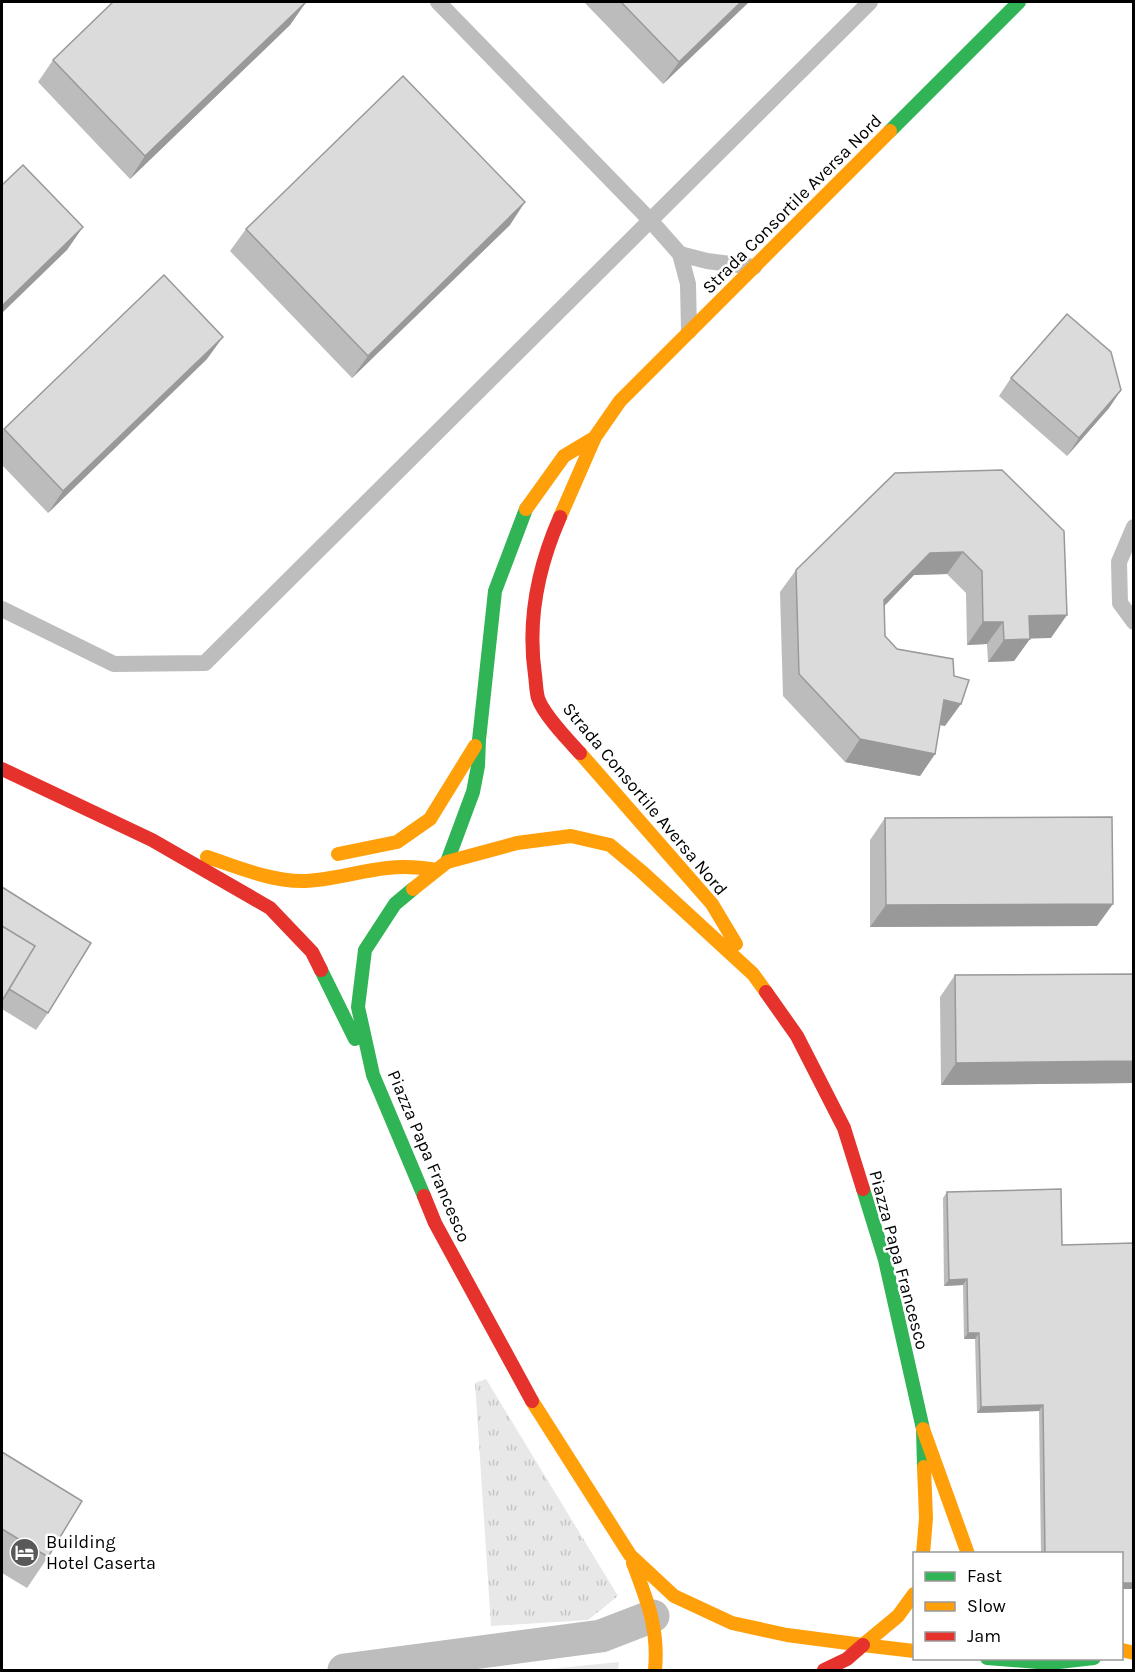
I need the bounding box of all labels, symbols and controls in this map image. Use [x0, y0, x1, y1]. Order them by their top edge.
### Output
street label: Strada Consortile Aversa Nord [698, 110, 886, 298]
street label: Strada Consortile Aversa Nord [558, 698, 732, 900]
street label: Piazza Papa Francesco [383, 1067, 475, 1245]
street label: Piazza Papa Francesco [864, 1168, 934, 1352]
place label: Building Hotel Caserta [46, 1531, 156, 1574]
hotel icon: Building Hotel Caserta [9, 1536, 41, 1568]
legend [913, 1552, 1123, 1660]
text: Fast [967, 1565, 1002, 1587]
text: Slow [967, 1595, 1006, 1617]
text: Jam [967, 1625, 1001, 1647]

